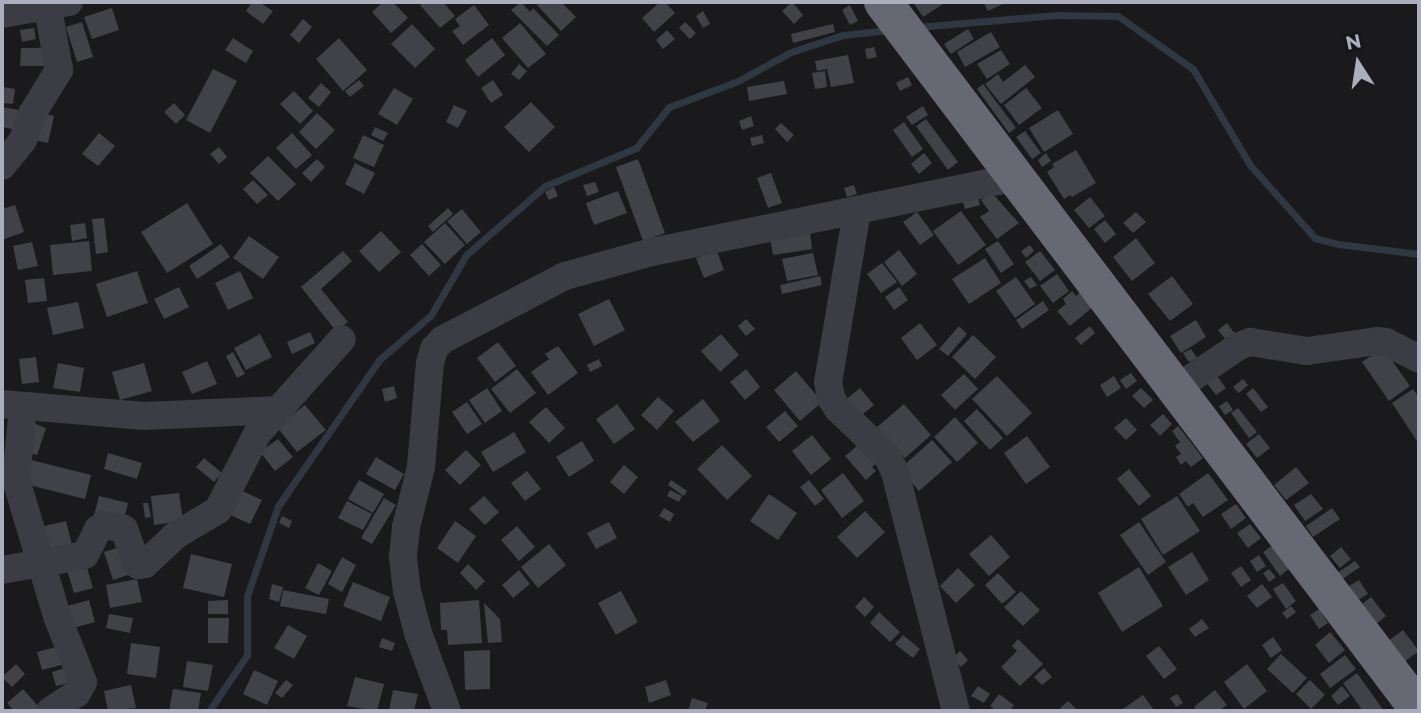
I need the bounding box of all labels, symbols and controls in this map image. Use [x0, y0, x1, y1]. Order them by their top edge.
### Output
north arrow [1323, 28, 1393, 98]
text: N [1344, 29, 1363, 55]

